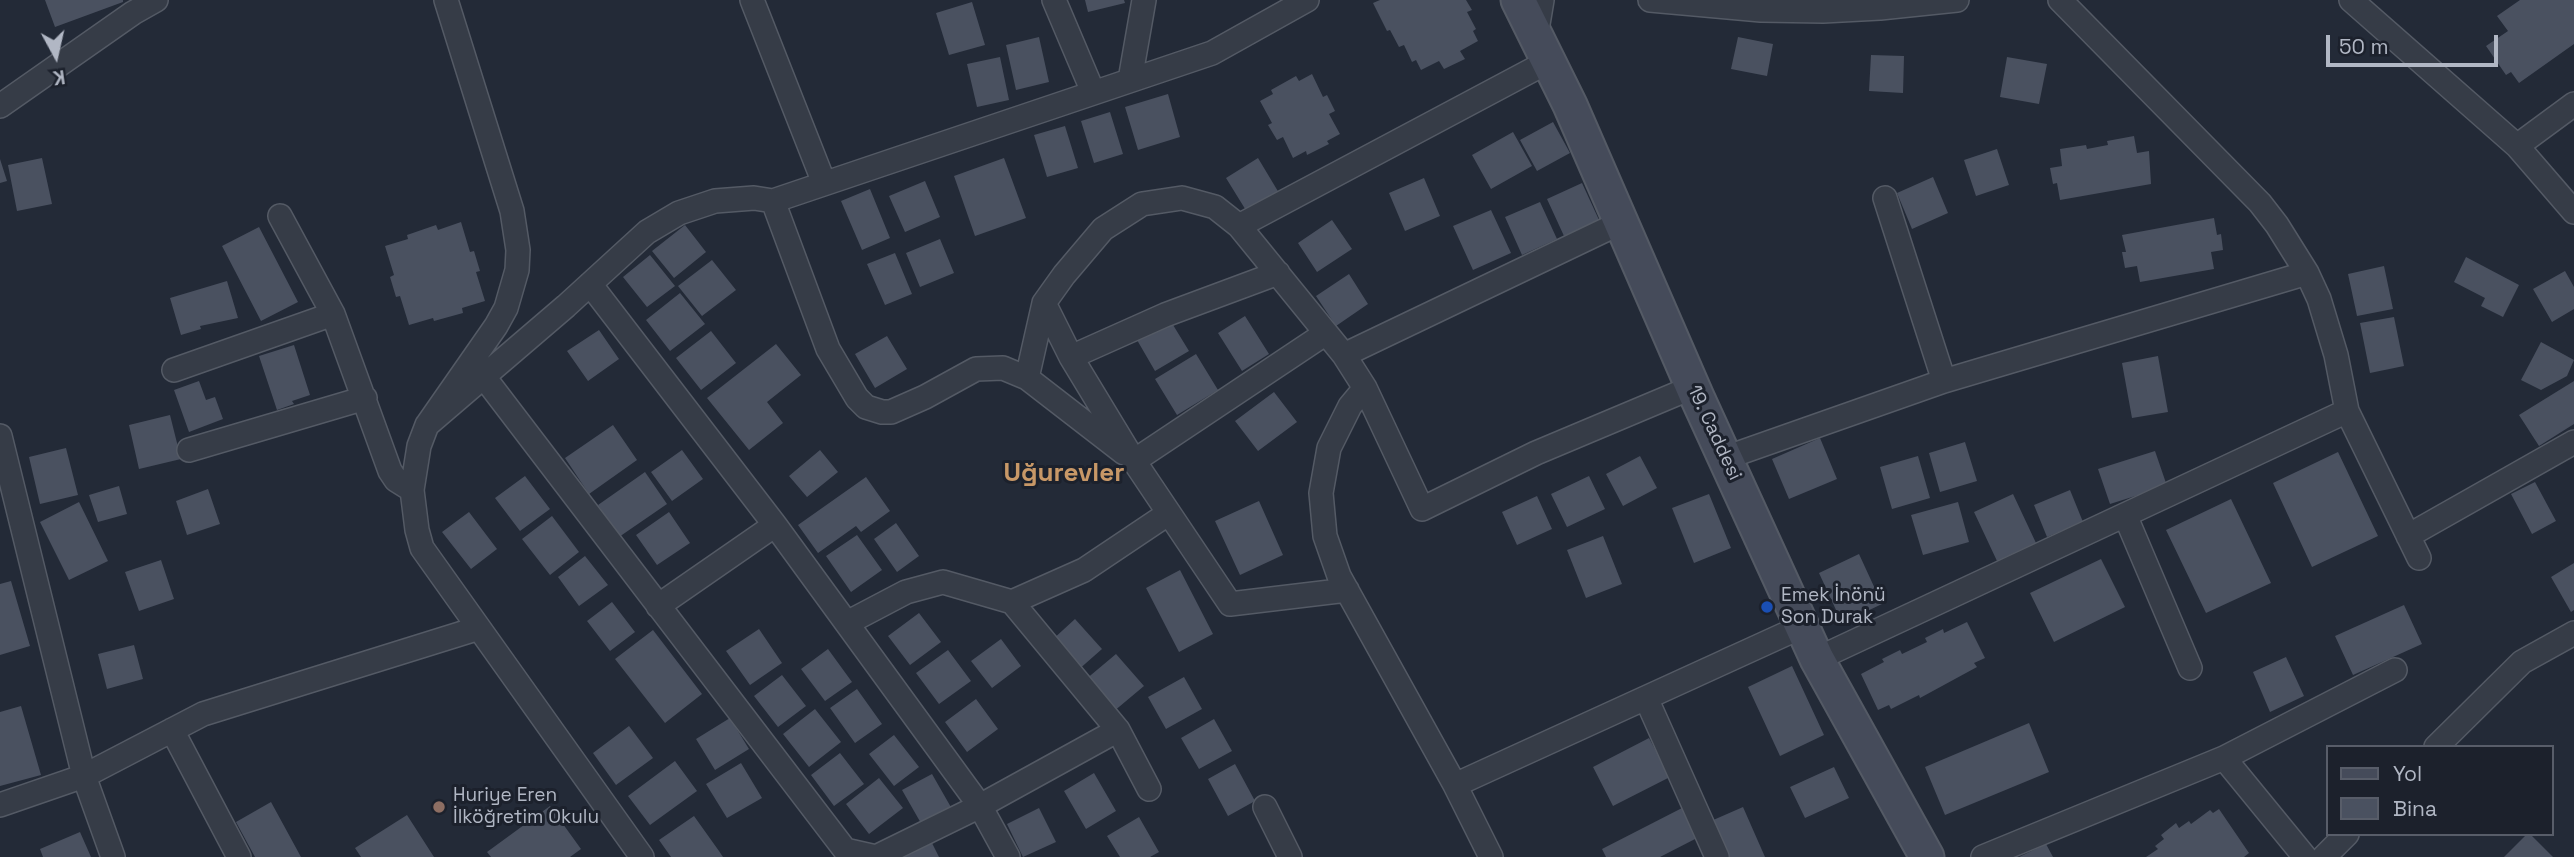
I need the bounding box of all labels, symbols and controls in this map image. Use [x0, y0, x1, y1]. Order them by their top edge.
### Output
north arrow [21, 21, 91, 91]
scale bar [2329, 21, 2500, 65]
text: 50 m [2339, 33, 2389, 60]
text: K [51, 64, 67, 90]
street label: 19. Caddesi [1682, 382, 1746, 484]
district label: Uğurevler [1003, 458, 1125, 490]
place label: Emek İnönü Son Durak [1781, 585, 1886, 629]
marker: Emek İnönü Son Durak [1759, 599, 1775, 615]
legend [2326, 745, 2553, 836]
text: Yol [2393, 760, 2422, 787]
place label: Huriye Eren İlköğretim Okulu [453, 785, 599, 829]
text: Bina [2393, 795, 2437, 822]
marker: Huriye Eren İlköğretim Okulu [431, 799, 447, 815]

